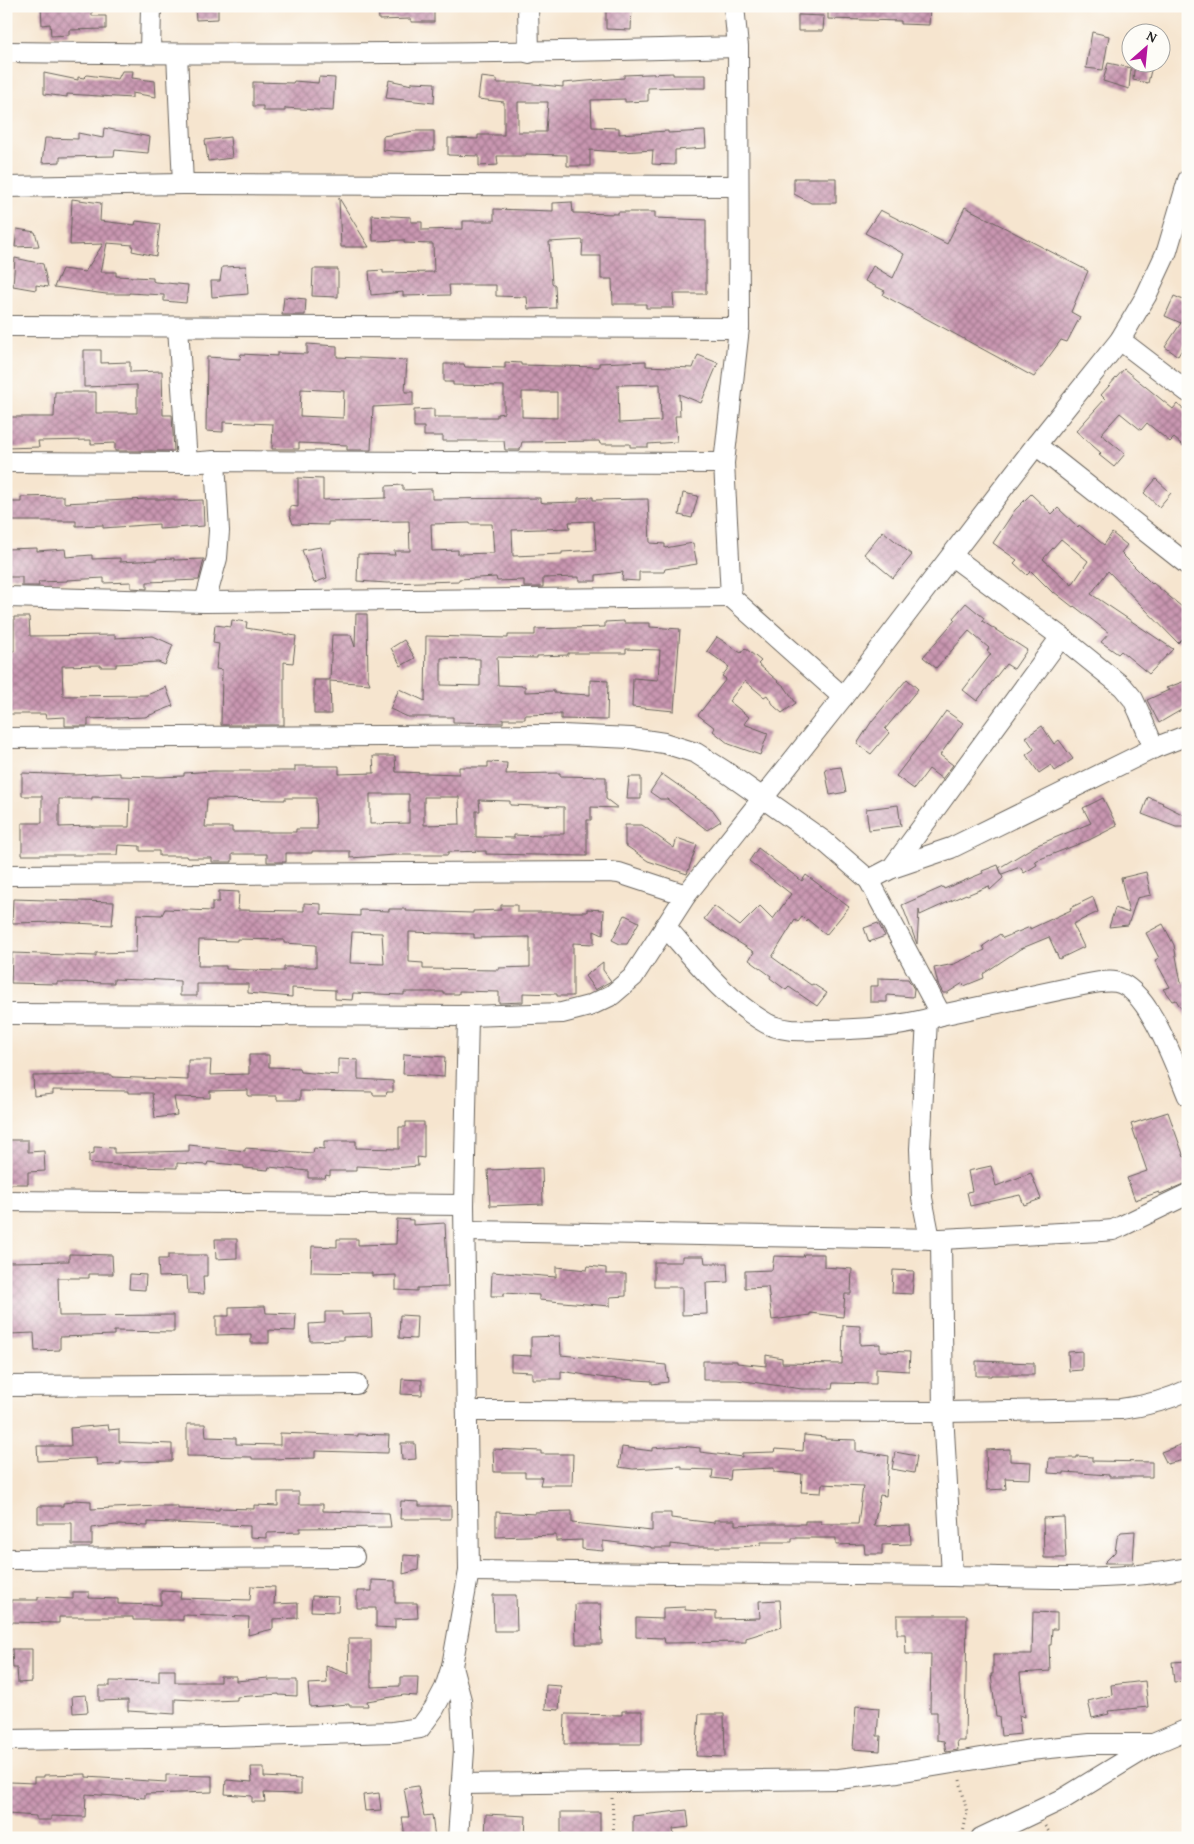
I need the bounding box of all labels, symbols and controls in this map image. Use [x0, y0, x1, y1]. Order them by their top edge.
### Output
north arrow [1122, 22, 1172, 72]
text: N [1143, 25, 1161, 48]

